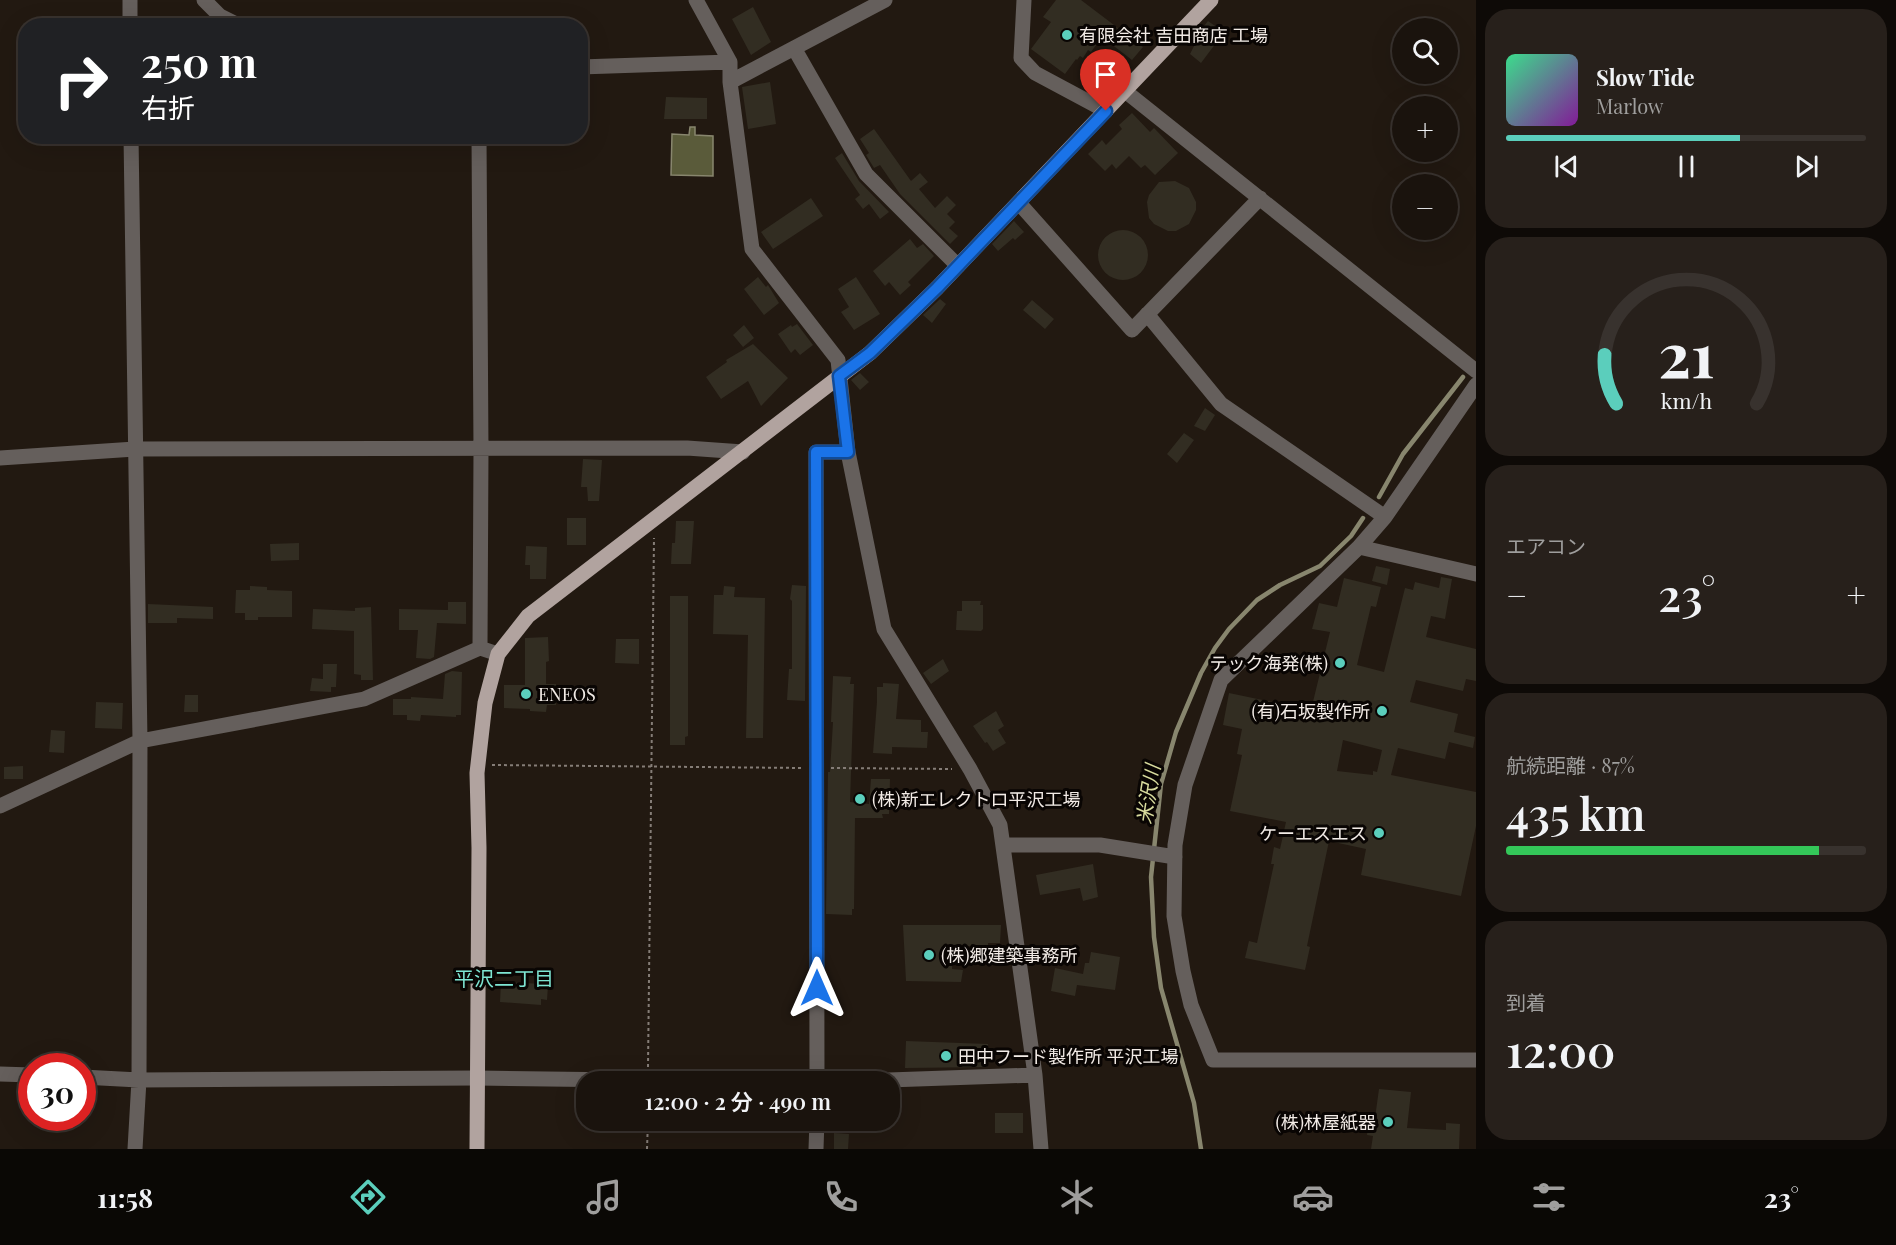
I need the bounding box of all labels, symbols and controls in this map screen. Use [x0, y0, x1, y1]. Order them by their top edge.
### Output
map controls [1392, 18, 1458, 240]
button: search [1392, 18, 1458, 84]
place label: 有限会社 吉田商店 工場 [1079, 23, 1268, 47]
marker: 有限会社 吉田商店 工場 [1060, 28, 1074, 42]
text: 250 m [141, 33, 257, 89]
icon: right [42, 42, 120, 120]
pin [1080, 49, 1131, 111]
icon: arrive [1089, 58, 1122, 91]
text: Slow Tide [1596, 62, 1695, 92]
text: 右折 [141, 89, 195, 125]
text: Marlow [1596, 92, 1664, 119]
button: + [1392, 96, 1458, 162]
icon: previous [1550, 150, 1583, 183]
icon: pause [1670, 150, 1703, 183]
icon: next [1790, 150, 1823, 183]
button: − [1392, 174, 1458, 240]
text: 21 [1658, 310, 1714, 394]
text: km/h [1660, 386, 1712, 414]
text: エアコン [1506, 532, 1586, 559]
text: 23° [1658, 563, 1716, 623]
text: − [1506, 572, 1527, 616]
text: + [1847, 572, 1866, 616]
place label: テック海発(株) [1209, 651, 1328, 675]
marker: テック海発(株) [1333, 656, 1347, 670]
place label: ENEOS [538, 682, 596, 706]
marker: ENEOS [519, 687, 533, 701]
place label: (有)石坂製作所 [1251, 699, 1370, 723]
marker: (有)石坂製作所 [1375, 704, 1389, 718]
text: 航続距離 · 87% [1506, 751, 1635, 778]
water label: 米沢川 [1129, 760, 1165, 826]
text: 435 km [1506, 782, 1645, 842]
place label: (株)新エレクトロ平沢工場 [872, 787, 1081, 811]
marker: (株)新エレクトロ平沢工場 [853, 792, 867, 806]
place label: ケーエスエス [1259, 821, 1367, 845]
marker: ケーエスエス [1372, 826, 1386, 840]
place label: (株)郷建築事務所 [941, 943, 1078, 967]
marker: (株)郷建築事務所 [922, 948, 936, 962]
position arrow [785, 956, 849, 1020]
district label: 平沢二丁目 [454, 964, 554, 991]
text: 到着 [1506, 988, 1546, 1015]
text: 12:00 [1506, 1019, 1615, 1079]
place label: 田中フード製作所 平沢工場 [958, 1044, 1178, 1068]
marker: 田中フード製作所 平沢工場 [939, 1049, 953, 1063]
speed limit sign: 30 [18, 1053, 96, 1131]
text: 12:00 · 2 分 · 490 m [645, 1086, 831, 1116]
place label: (株)林屋紙器 [1275, 1110, 1376, 1134]
marker: (株)林屋紙器 [1381, 1115, 1395, 1129]
icon: directions [347, 1176, 389, 1218]
icon: music [583, 1176, 625, 1218]
icon: phone [820, 1176, 862, 1218]
icon: climate [1056, 1176, 1098, 1218]
icon: car [1292, 1176, 1334, 1218]
icon: filters [1528, 1176, 1570, 1218]
text: 11:58 [97, 1179, 153, 1215]
text: 23° [1764, 1179, 1799, 1215]

